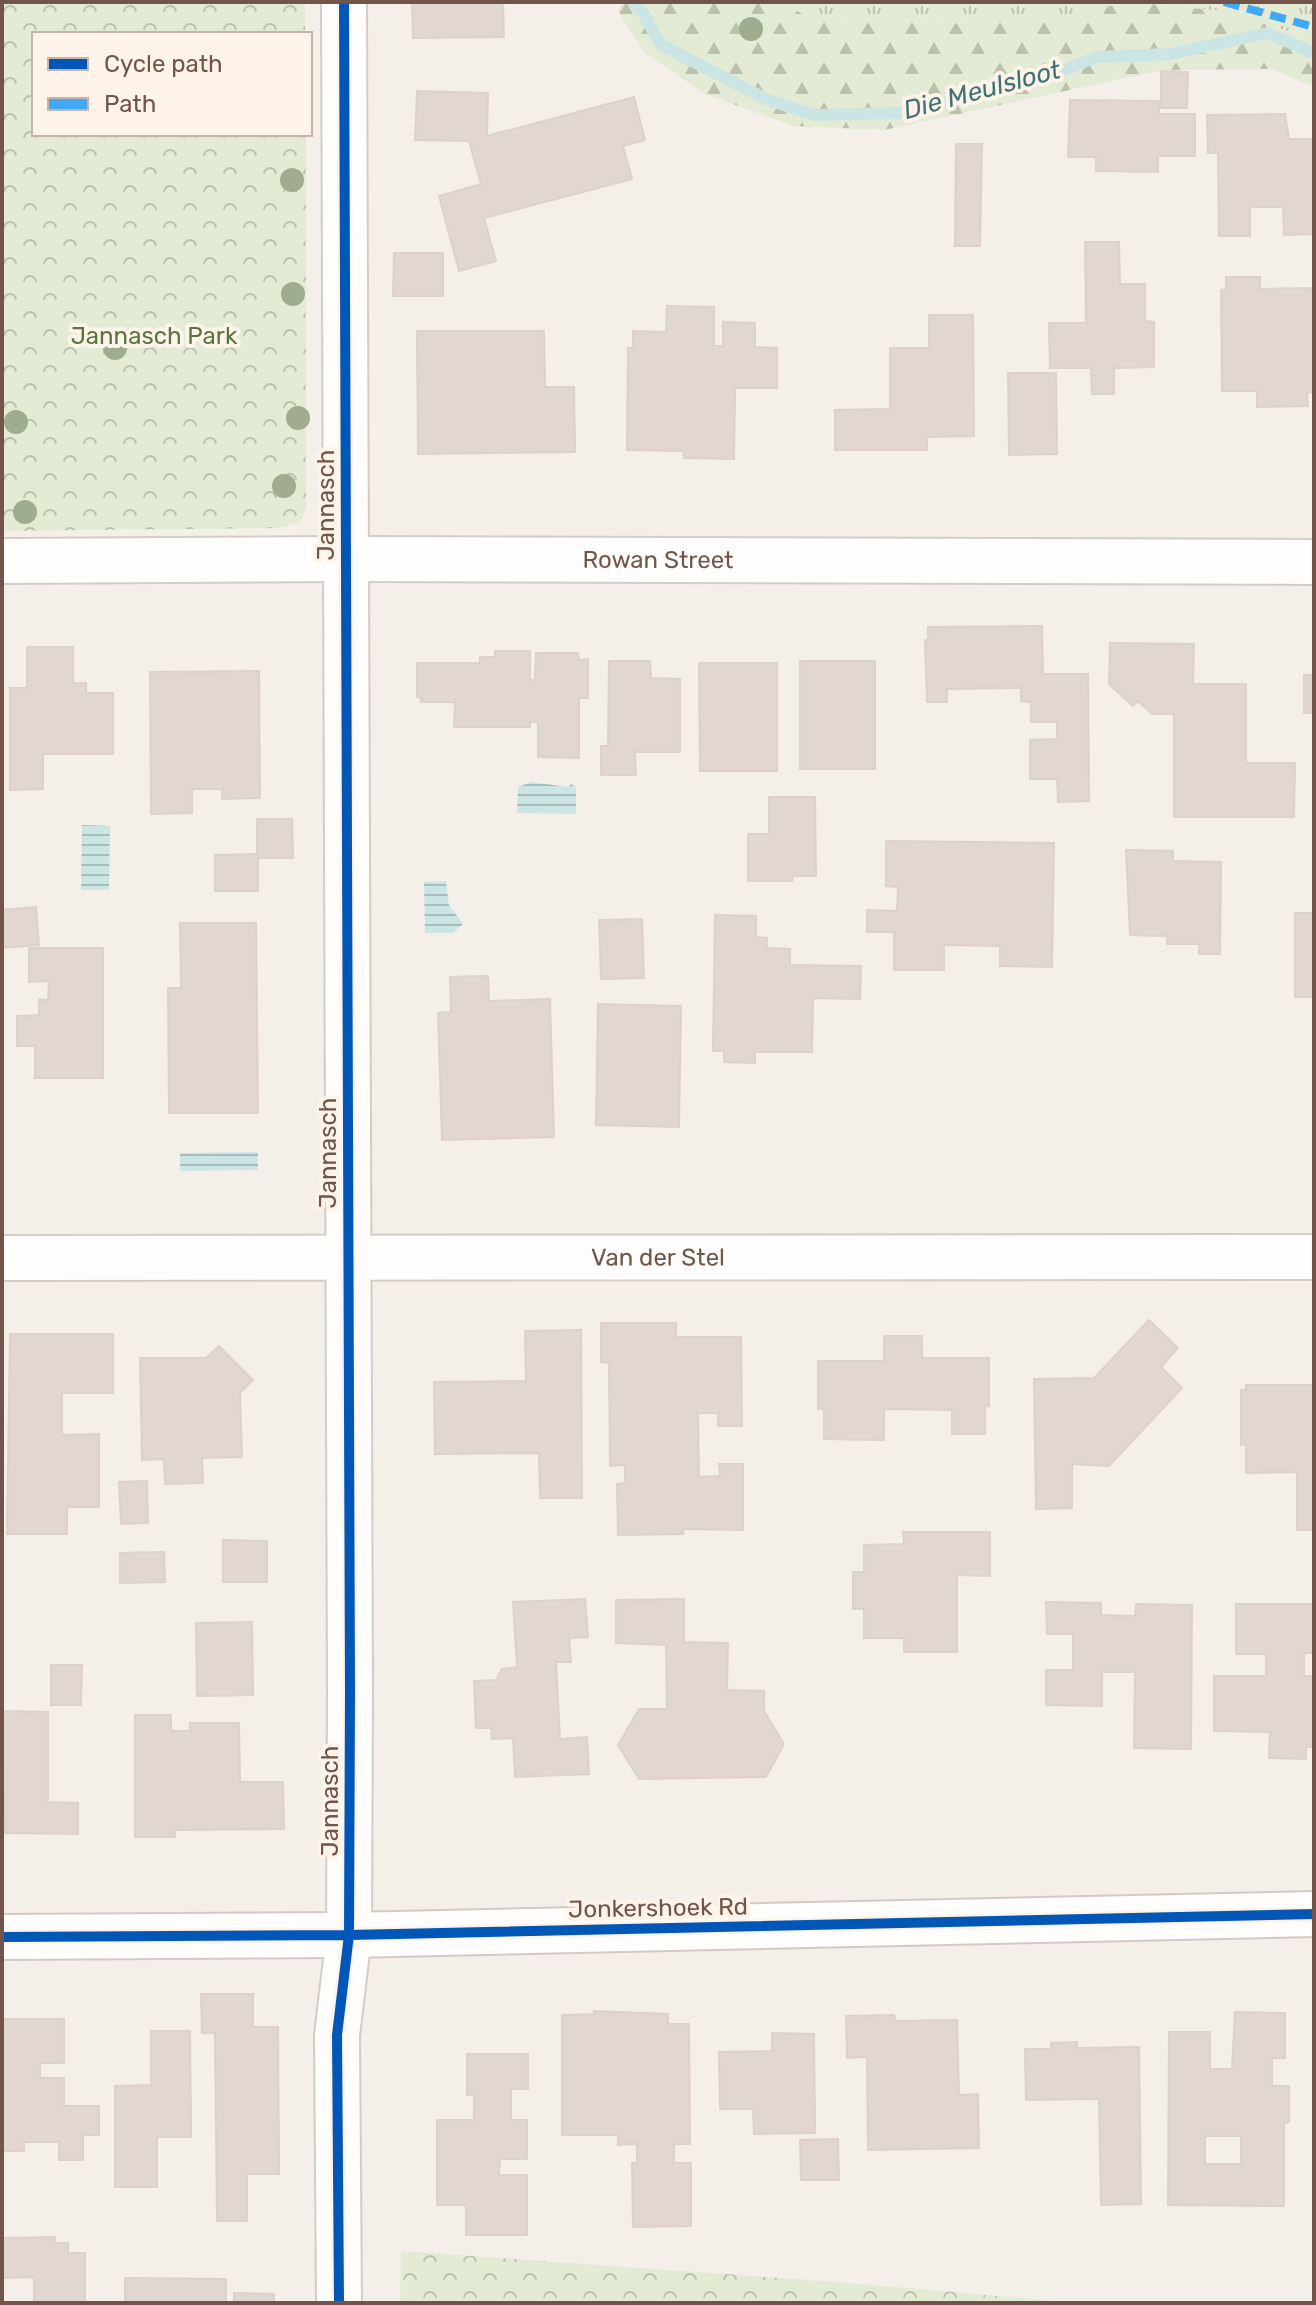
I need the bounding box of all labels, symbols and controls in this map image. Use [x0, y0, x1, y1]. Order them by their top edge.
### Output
legend [32, 32, 312, 136]
text: Cycle path [104, 50, 223, 78]
water label: Die Meulsloot [900, 54, 1065, 126]
text: Path [104, 90, 156, 118]
park label: Jannasch Park [71, 322, 238, 350]
street label: Jannasch [312, 450, 340, 560]
street label: Rowan Street [582, 546, 734, 574]
street label: Jannasch [314, 1098, 342, 1208]
street label: Van der Stel [591, 1243, 725, 1272]
street label: Jannasch [316, 1746, 344, 1856]
street label: Jonkershoek Rd [568, 1892, 748, 1924]

